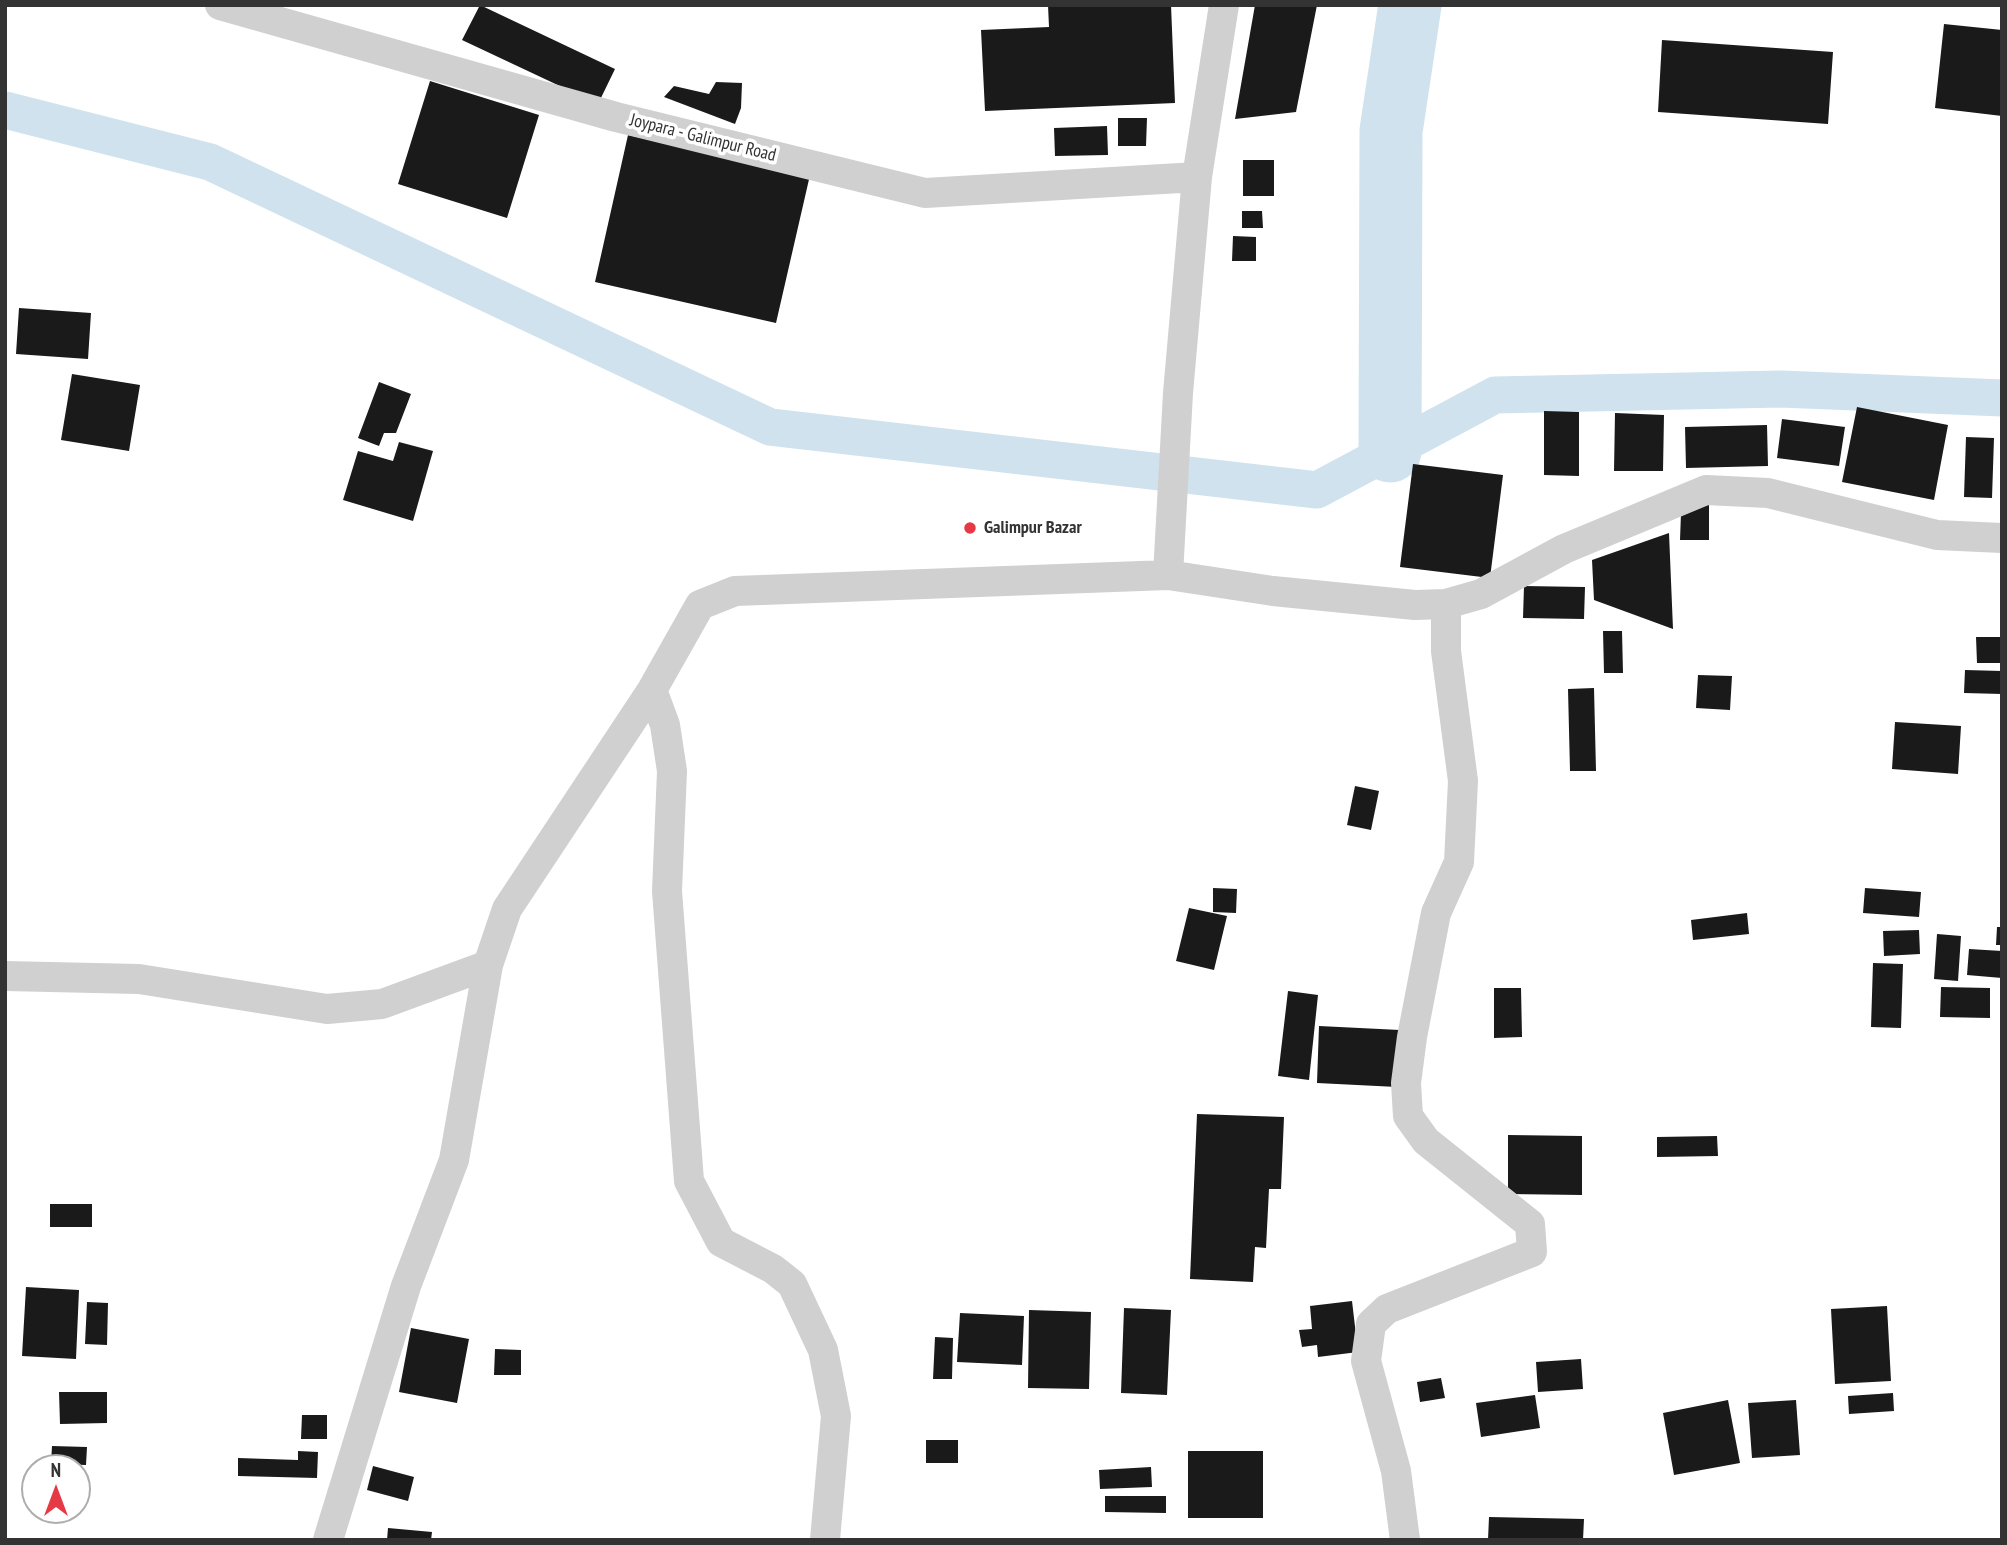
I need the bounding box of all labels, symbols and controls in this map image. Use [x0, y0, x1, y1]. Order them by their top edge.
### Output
street label: Joypara - Galimpur Road [628, 109, 778, 167]
place label: Galimpur Bazar [984, 517, 1082, 539]
marker: Galimpur Bazar [962, 520, 978, 536]
north arrow [21, 1454, 91, 1524]
text: N [51, 1458, 61, 1482]

